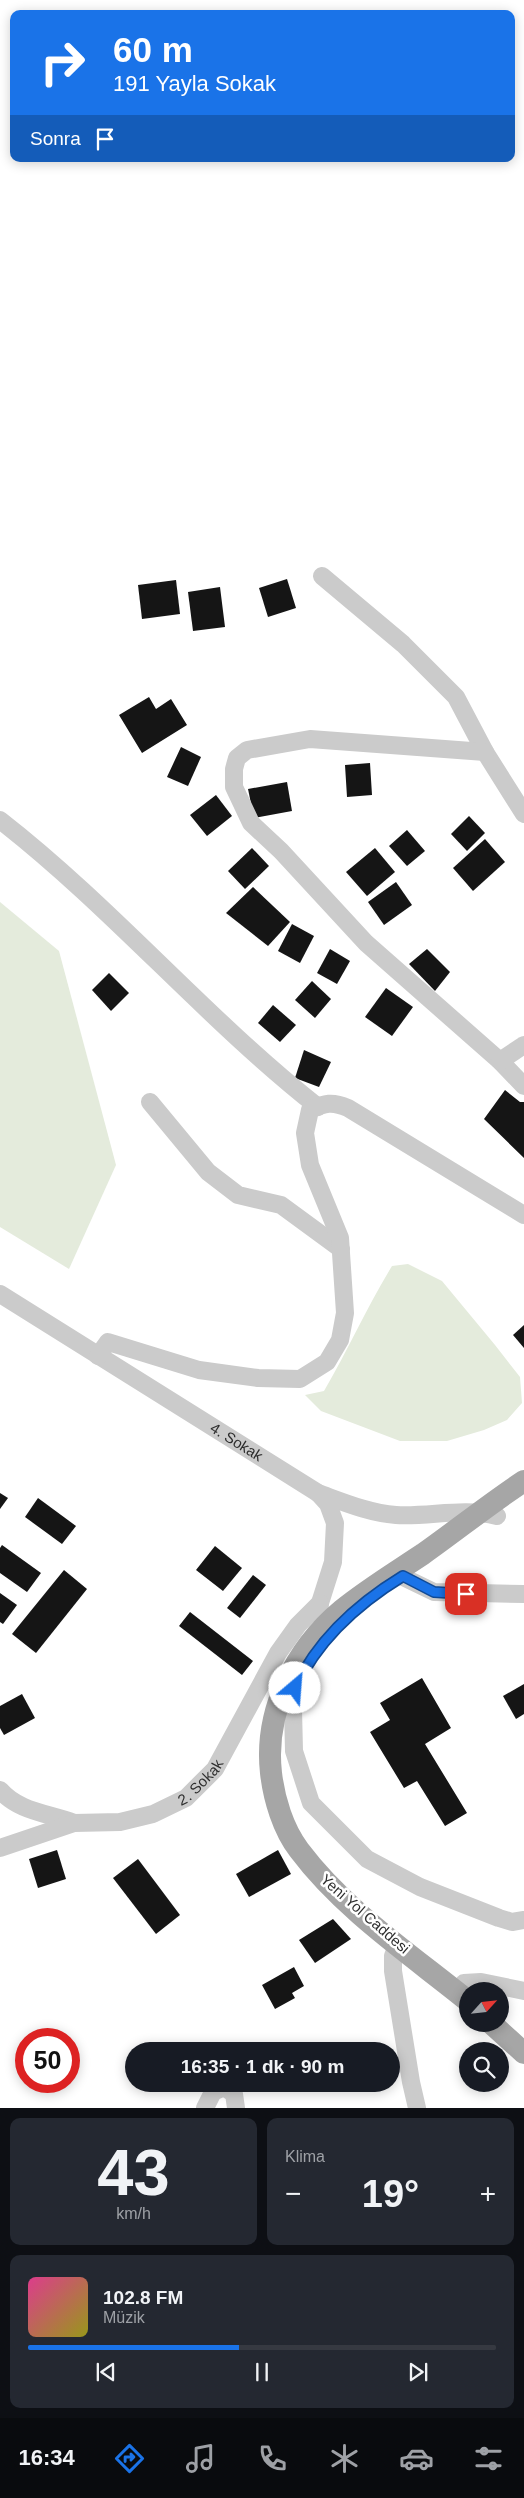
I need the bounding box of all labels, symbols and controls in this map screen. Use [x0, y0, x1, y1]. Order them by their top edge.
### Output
icon: right [30, 30, 95, 95]
text: 60 m [113, 30, 193, 69]
text: 191 Yayla Sokak [113, 71, 276, 96]
icon: arrive [91, 125, 119, 153]
text: Sonra [30, 128, 81, 149]
street label: 4. Sokak [208, 1419, 266, 1465]
pin [445, 1573, 487, 1615]
icon: arrive [452, 1580, 480, 1608]
position arrow [268, 1661, 320, 1713]
street label: 2. Sokak [175, 1756, 227, 1809]
street label: Yeni Yol Caddesi [317, 1870, 413, 1957]
north arrow [459, 1982, 509, 2032]
map controls [459, 1982, 509, 2092]
speed limit sign: 50 [15, 2028, 80, 2093]
button: search [459, 2042, 509, 2092]
text: 16:35 · 1 dk · 90 m [181, 2056, 344, 2077]
text: 43 [97, 2136, 170, 2209]
text: Klima [285, 2148, 325, 2165]
text: 19° [362, 2173, 419, 2215]
text: − [285, 2178, 301, 2209]
text: + [480, 2178, 496, 2209]
text: km/h [116, 2205, 151, 2222]
text: 102.8 FM [103, 2287, 183, 2308]
text: Müzik [103, 2309, 145, 2326]
icon: previous [92, 2358, 120, 2386]
icon: pause [248, 2358, 276, 2386]
icon: next [404, 2358, 432, 2386]
icon: directions [112, 2441, 147, 2476]
icon: music [183, 2441, 218, 2476]
icon: phone [255, 2441, 290, 2476]
icon: climate [327, 2441, 362, 2476]
icon: car [399, 2441, 434, 2476]
icon: filters [471, 2441, 506, 2476]
text: 16:34 [18, 2445, 75, 2470]

